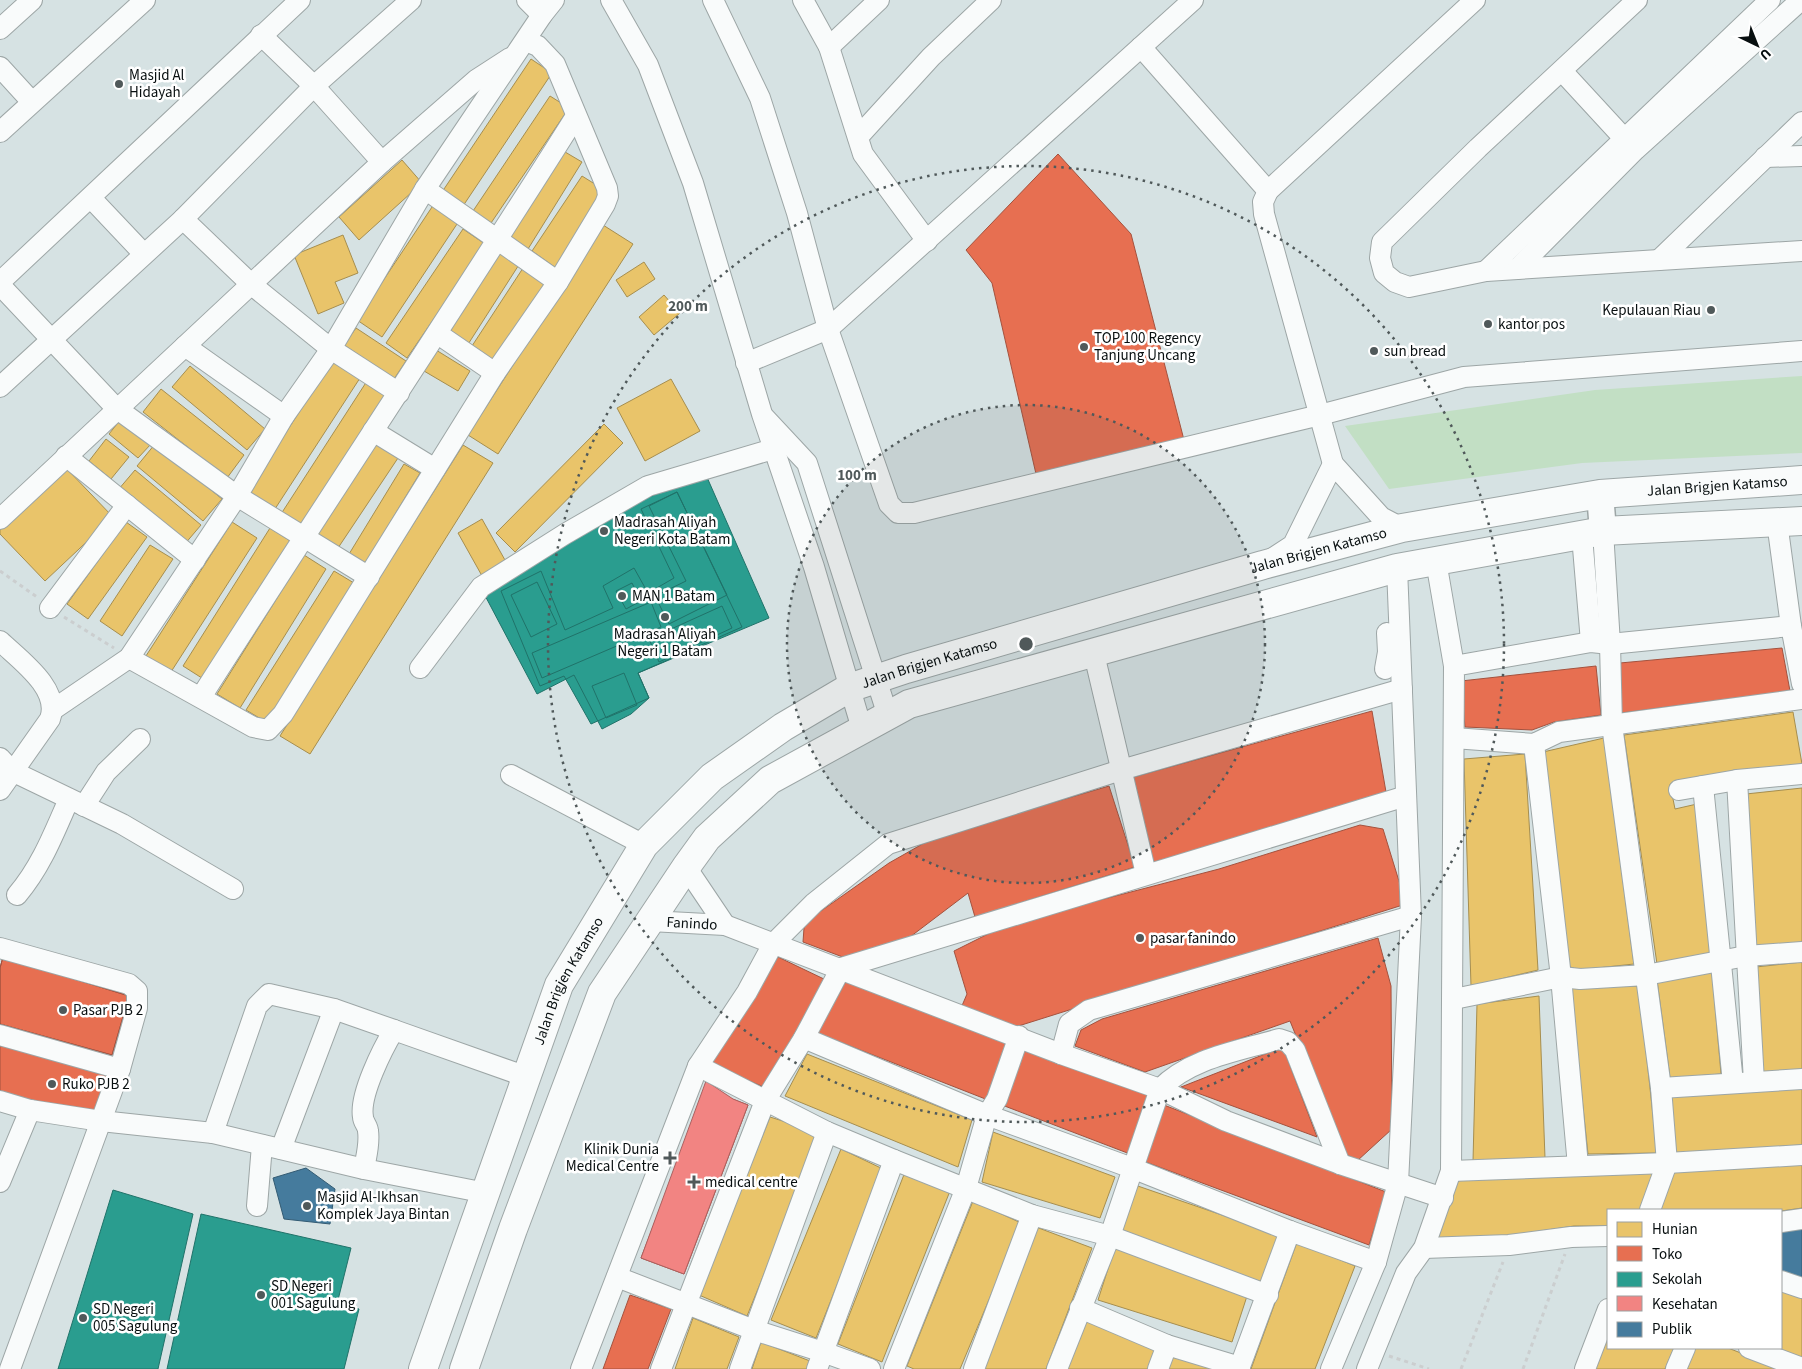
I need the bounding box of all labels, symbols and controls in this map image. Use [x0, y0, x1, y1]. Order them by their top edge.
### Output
north arrow [1732, 20, 1782, 70]
text: U [1755, 43, 1775, 64]
place label: Masjid Al Hidayah [129, 65, 185, 103]
marker: Masjid Al Hidayah [113, 78, 125, 90]
text: 200 m [668, 296, 708, 317]
place label: Kepulauan Riau [1602, 300, 1701, 321]
marker: Kepulauan Riau [1705, 304, 1717, 316]
place label: kantor pos [1498, 314, 1565, 335]
marker: kantor pos [1482, 318, 1494, 330]
place label: TOP 100 Regency Tanjung Uncang [1094, 328, 1201, 366]
marker: TOP 100 Regency Tanjung Uncang [1078, 341, 1090, 353]
place label: sun bread [1384, 341, 1446, 362]
marker: sun bread [1368, 345, 1380, 357]
text: 100 m [837, 465, 877, 486]
street label: Jalan Brigjen Katamso [1646, 471, 1788, 502]
place label: Madrasah Aliyah Negeri Kota Batam [614, 512, 730, 550]
street label: Jalan Brigjen Katamso [1248, 522, 1389, 579]
marker: Madrasah Aliyah Negeri Kota Batam [598, 525, 610, 537]
place label: MAN 1 Batam [632, 586, 715, 607]
marker: MAN 1 Batam [616, 590, 628, 602]
marker: Madrasah Aliyah Negeri 1 Batam [659, 611, 671, 623]
place label: Madrasah Aliyah Negeri 1 Batam [614, 624, 716, 662]
street label: Jalan Brigjen Katamso [859, 633, 1000, 694]
centre of rings [1017, 635, 1035, 653]
street label: Fanindo [666, 912, 718, 936]
street label: Jalan Brigjen Katamso [529, 913, 609, 1048]
place label: pasar fanindo [1150, 928, 1236, 949]
marker: pasar fanindo [1134, 932, 1146, 944]
place label: Pasar PJB 2 [73, 1000, 143, 1021]
marker: Pasar PJB 2 [57, 1004, 69, 1016]
place label: Ruko PJB 2 [62, 1074, 130, 1095]
marker: Ruko PJB 2 [46, 1078, 58, 1090]
place label: Klinik Dunia Medical Centre [566, 1139, 659, 1177]
marker: Klinik Dunia Medical Centre [663, 1151, 677, 1165]
place label: medical centre [705, 1172, 798, 1193]
marker: medical centre [687, 1175, 701, 1189]
place label: Masjid Al-Ikhsan Komplek Jaya Bintan [317, 1187, 449, 1225]
marker: Masjid Al-Ikhsan Komplek Jaya Bintan [301, 1200, 313, 1212]
legend [1607, 1209, 1782, 1349]
text: Hunian [1652, 1219, 1698, 1240]
text: Toko [1652, 1244, 1682, 1265]
text: Sekolah [1652, 1269, 1702, 1290]
place label: SD Negeri 001 Sagulung [271, 1276, 356, 1314]
marker: SD Negeri 001 Sagulung [255, 1289, 267, 1301]
text: Kesehatan [1652, 1294, 1718, 1315]
place label: SD Negeri 005 Sagulung [93, 1299, 178, 1337]
marker: SD Negeri 005 Sagulung [77, 1312, 89, 1324]
text: Publik [1652, 1319, 1692, 1340]

